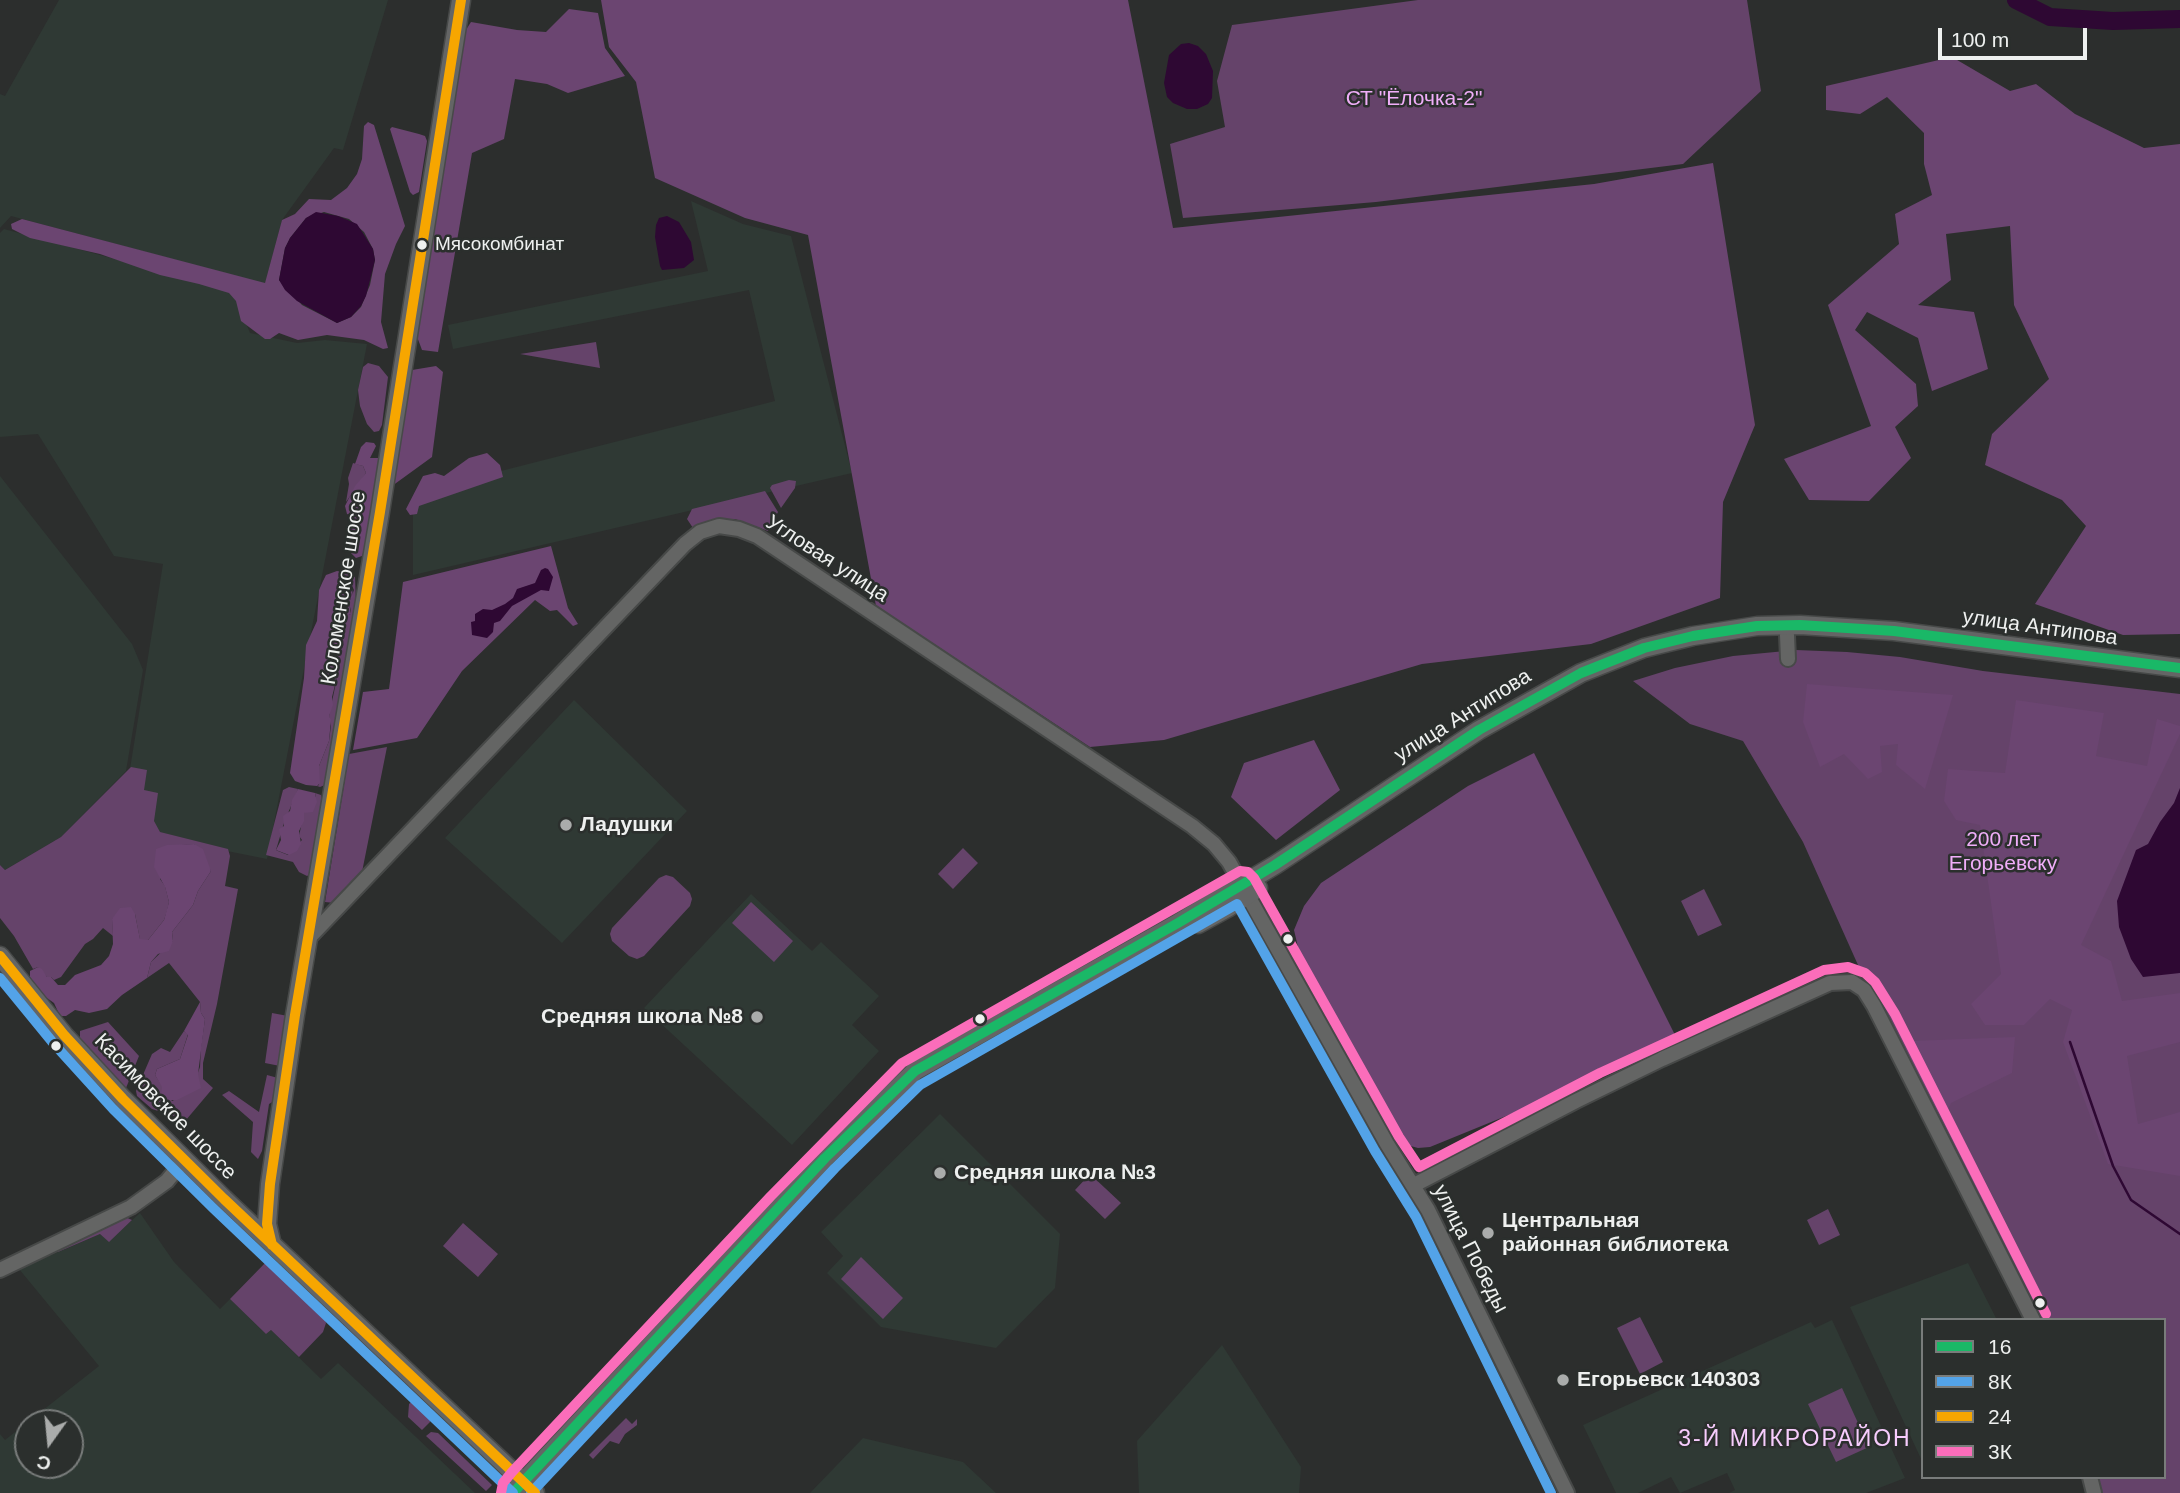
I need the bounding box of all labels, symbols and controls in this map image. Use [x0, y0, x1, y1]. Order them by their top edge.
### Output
scale bar [1942, 14, 2091, 58]
text: 100 m [1951, 28, 2009, 51]
park label: СТ "Ёлочка-2" [1346, 86, 1482, 112]
place label: Мясокомбинат [435, 234, 564, 256]
marker: Мясокомбинат [415, 238, 429, 252]
street label: Коломенское шоссе [316, 489, 372, 687]
street label: Угловая улица [761, 510, 893, 608]
street label: улица Антипова [1961, 605, 2119, 651]
street label: улица Антипова [1390, 664, 1536, 768]
place label: Ладушки [580, 812, 673, 838]
marker: Ладушки [558, 817, 574, 833]
park label: 200 лет Егорьевску [1949, 827, 2057, 877]
unlabelled marker [1281, 932, 1295, 946]
place label: Средняя школа №8 [541, 1004, 743, 1030]
marker: Средняя школа №8 [749, 1009, 765, 1025]
unlabelled marker [973, 1012, 987, 1026]
street label: Касимовское шоссе [89, 1029, 241, 1185]
unlabelled marker [49, 1039, 63, 1053]
place label: Средняя школа №3 [954, 1160, 1156, 1186]
marker: Средняя школа №3 [932, 1165, 948, 1181]
street label: улица Победы [1427, 1181, 1513, 1317]
place label: Центральная районная библиотека [1502, 1208, 1728, 1258]
marker: Центральная районная библиотека [1480, 1225, 1496, 1241]
unlabelled marker [2033, 1296, 2047, 1310]
legend [1921, 1318, 2166, 1479]
text: 16 [1988, 1335, 2011, 1358]
place label: Егорьевск 140303 [1577, 1367, 1760, 1393]
text: 8К [1988, 1370, 2012, 1393]
marker: Егорьевск 140303 [1555, 1372, 1571, 1388]
text: 24 [1988, 1405, 2011, 1428]
north arrow [14, 1409, 84, 1479]
district label: 3-Й МИКРОРАЙОН [1680, 1426, 1910, 1454]
text: 3К [1988, 1440, 2012, 1463]
text: С [35, 1451, 53, 1475]

